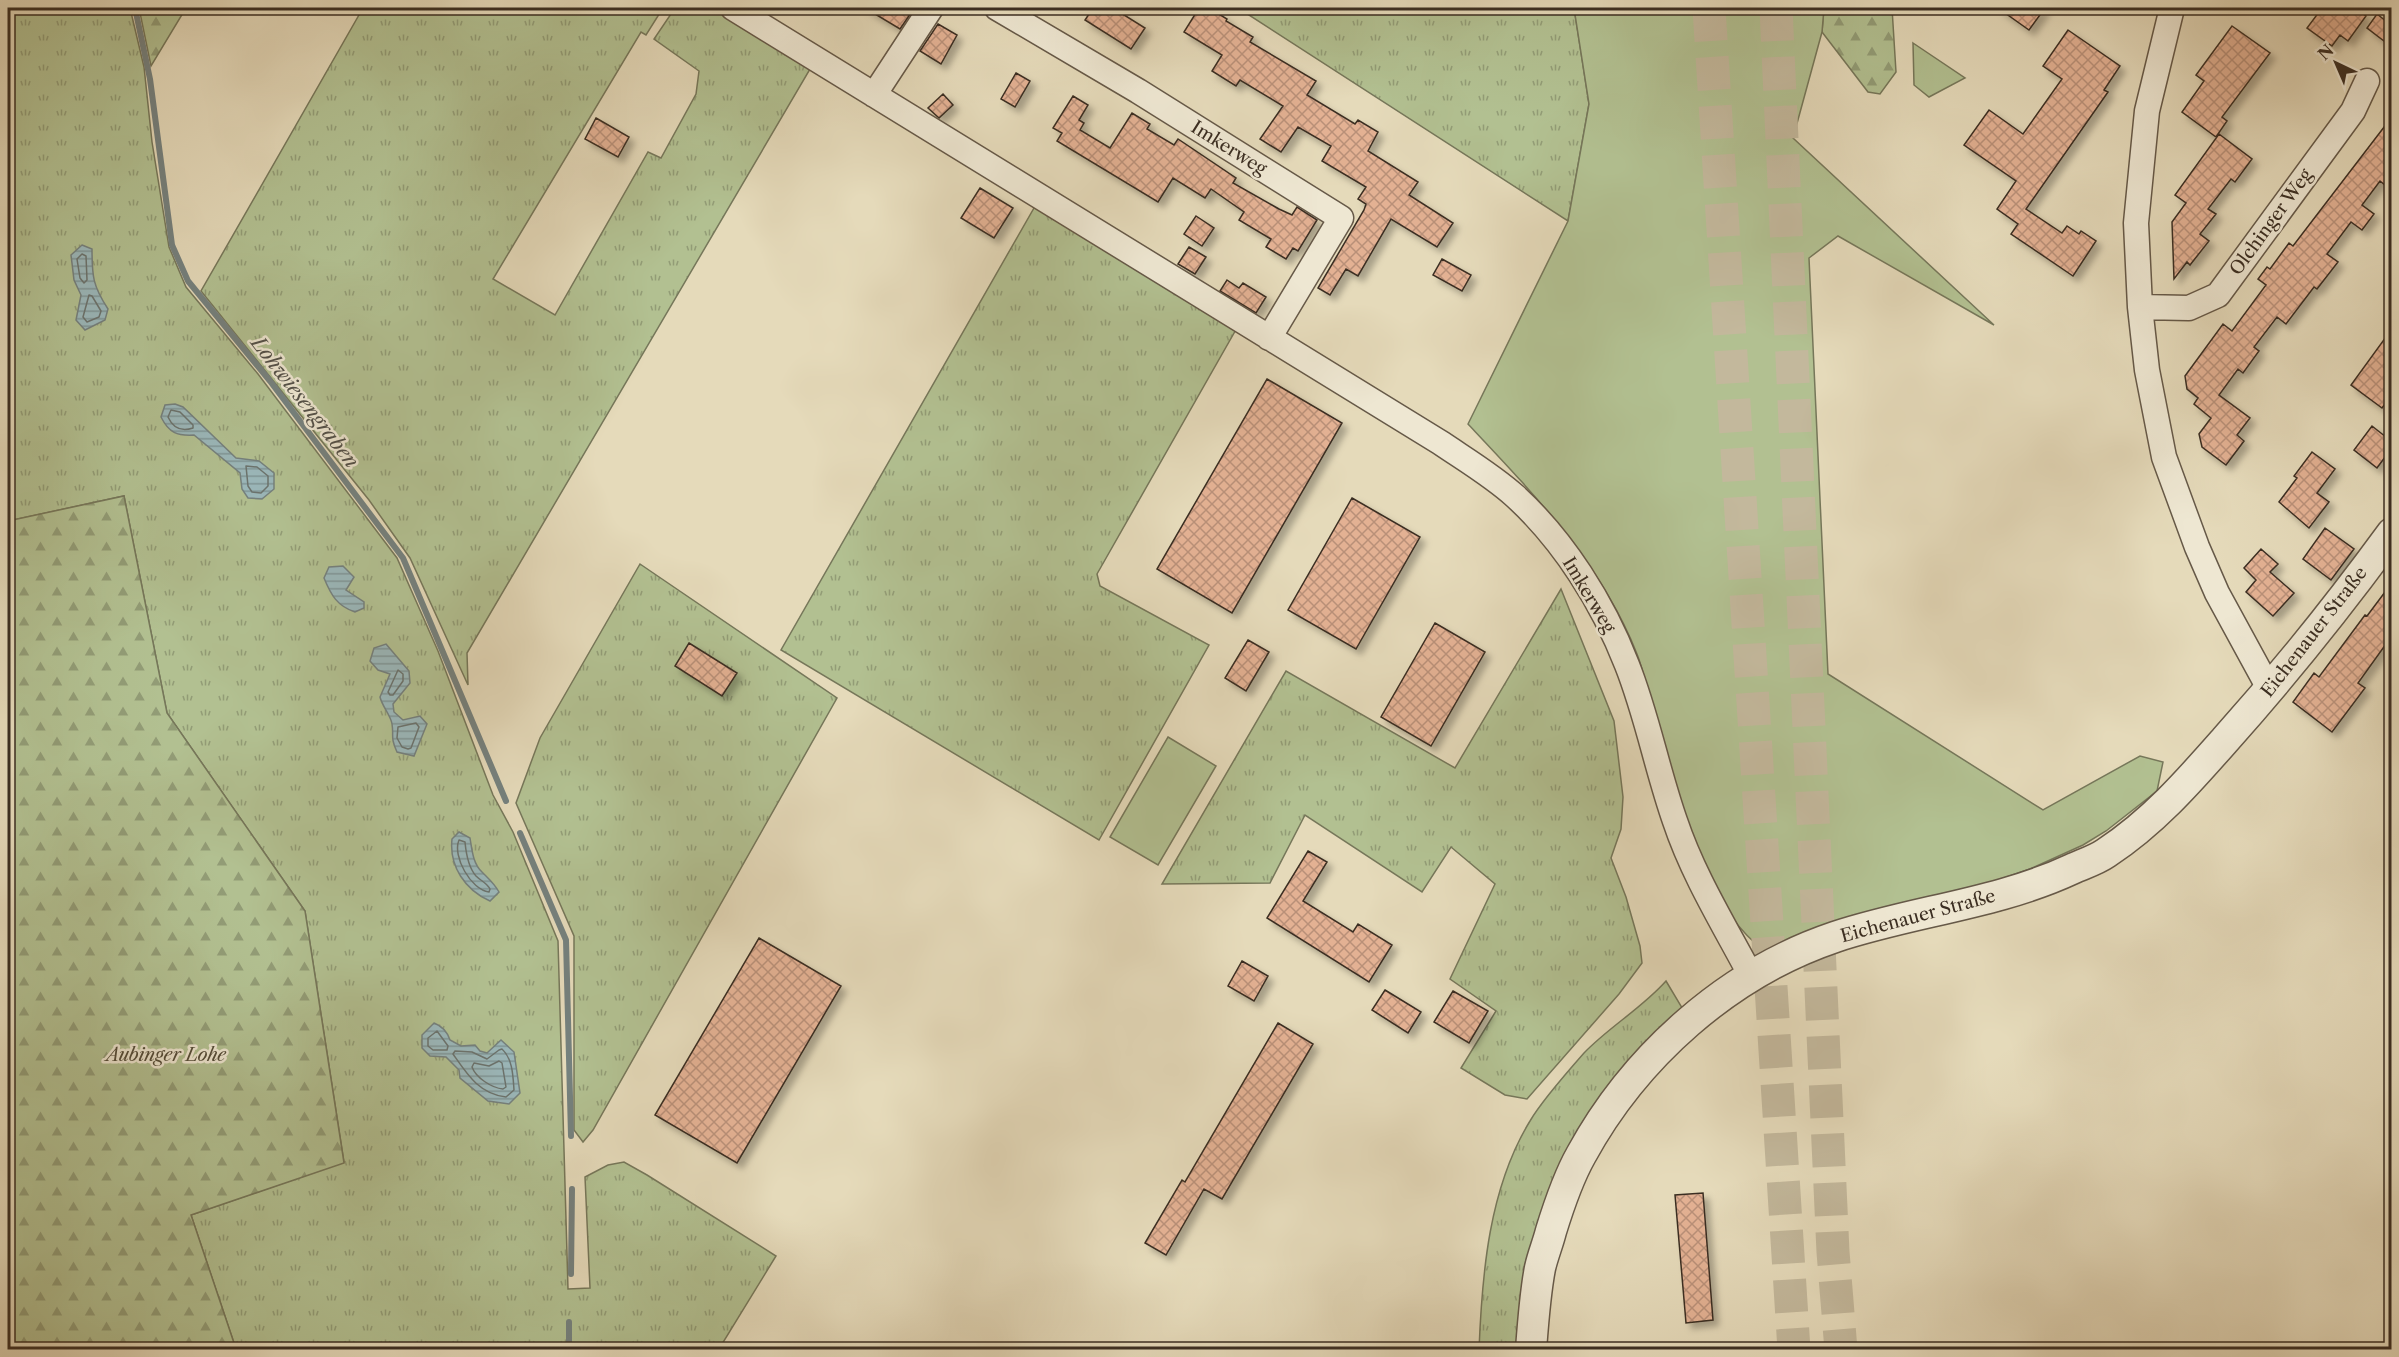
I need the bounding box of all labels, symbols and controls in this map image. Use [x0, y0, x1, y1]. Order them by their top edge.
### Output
north arrow [2306, 33, 2366, 93]
text: N [2314, 40, 2338, 64]
street label: Imkerweg [1187, 116, 1271, 180]
street label: Olchinger Weg [2225, 164, 2317, 280]
water label: Lohwiesengraben [245, 330, 364, 473]
street label: Imkerweg [1558, 553, 1621, 637]
street label: Eichenauer Straße [2256, 562, 2372, 702]
street label: Eichenauer Straße [1838, 885, 1998, 947]
park label: Aubinger Lohe [103, 1044, 227, 1066]

